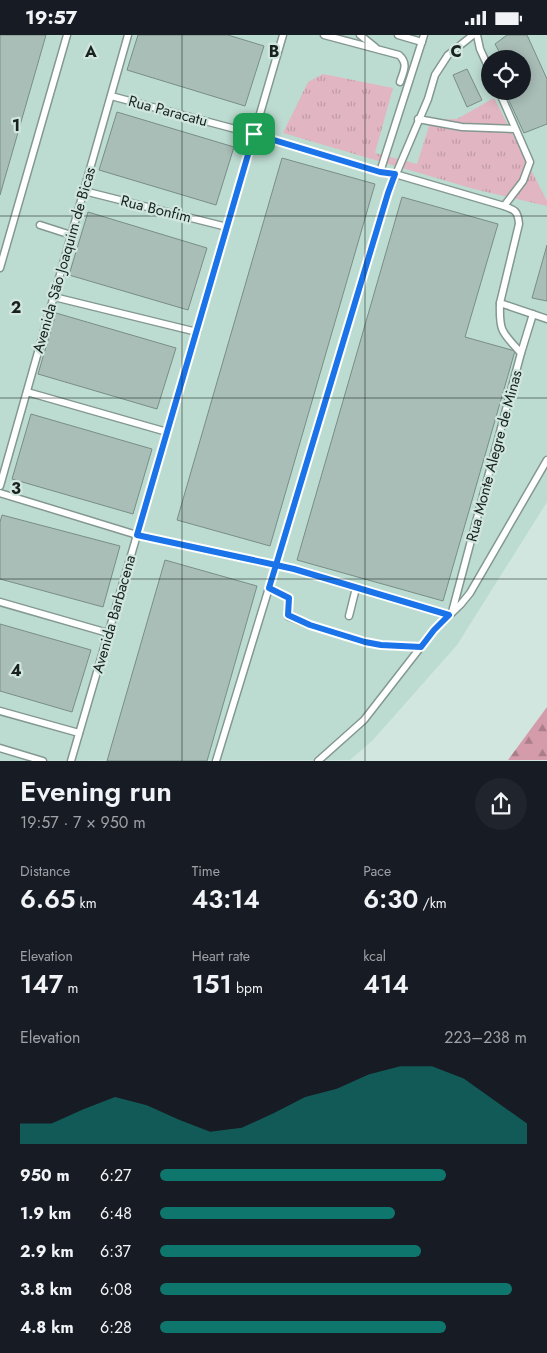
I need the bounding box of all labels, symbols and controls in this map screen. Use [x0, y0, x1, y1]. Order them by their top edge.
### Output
text: 19:57 [25, 4, 77, 31]
text: A [84, 40, 97, 63]
text: B [269, 40, 279, 63]
text: C [450, 40, 462, 63]
map controls [481, 50, 531, 100]
button: locate [481, 50, 531, 100]
street label: Rua Paracatu [126, 90, 210, 132]
pin [233, 113, 275, 155]
text: 1 [12, 114, 20, 137]
icon: arrive [240, 120, 268, 148]
street label: Avenida São Joaquim de Bicas [27, 164, 101, 356]
street label: Rua Bonfim [118, 190, 194, 228]
text: 2 [11, 296, 21, 319]
street label: Rua Monte Alegre de Minas [460, 368, 528, 544]
text: 3 [11, 477, 21, 500]
street label: Avenida Barbacena [87, 552, 141, 676]
text: 4 [10, 659, 22, 682]
text: Evening run [20, 771, 172, 812]
button: share [475, 778, 527, 830]
text: 19:57 · 7 × 950 m [20, 811, 146, 834]
text: Distance [20, 861, 70, 881]
text: Time [192, 861, 220, 881]
text: Pace [363, 861, 391, 881]
text: 6.65 [20, 881, 75, 917]
text: 43:14 [192, 881, 260, 917]
text: 6:30 [363, 881, 418, 917]
text: km [75, 893, 97, 913]
text: /km [418, 893, 447, 913]
text: Elevation [20, 946, 73, 966]
text: Heart rate [192, 946, 250, 966]
text: kcal [363, 946, 386, 966]
text: 147 [20, 966, 63, 1002]
text: 151 [192, 966, 232, 1002]
text: 414 [363, 966, 409, 1002]
text: m [63, 978, 78, 998]
text: bpm [232, 978, 263, 998]
text: Elevation [20, 1026, 80, 1049]
text: 223–238 m [444, 1026, 527, 1049]
text: 950 m [20, 1164, 70, 1187]
text: 6:27 [100, 1164, 132, 1187]
text: 1.9 km [20, 1202, 71, 1225]
text: 6:48 [100, 1202, 132, 1225]
text: 2.9 km [20, 1240, 74, 1263]
text: 6:37 [100, 1240, 131, 1263]
text: 3.8 km [20, 1278, 72, 1301]
text: 6:08 [100, 1278, 132, 1301]
text: 4.8 km [20, 1316, 74, 1339]
text: 6:28 [100, 1316, 132, 1339]

